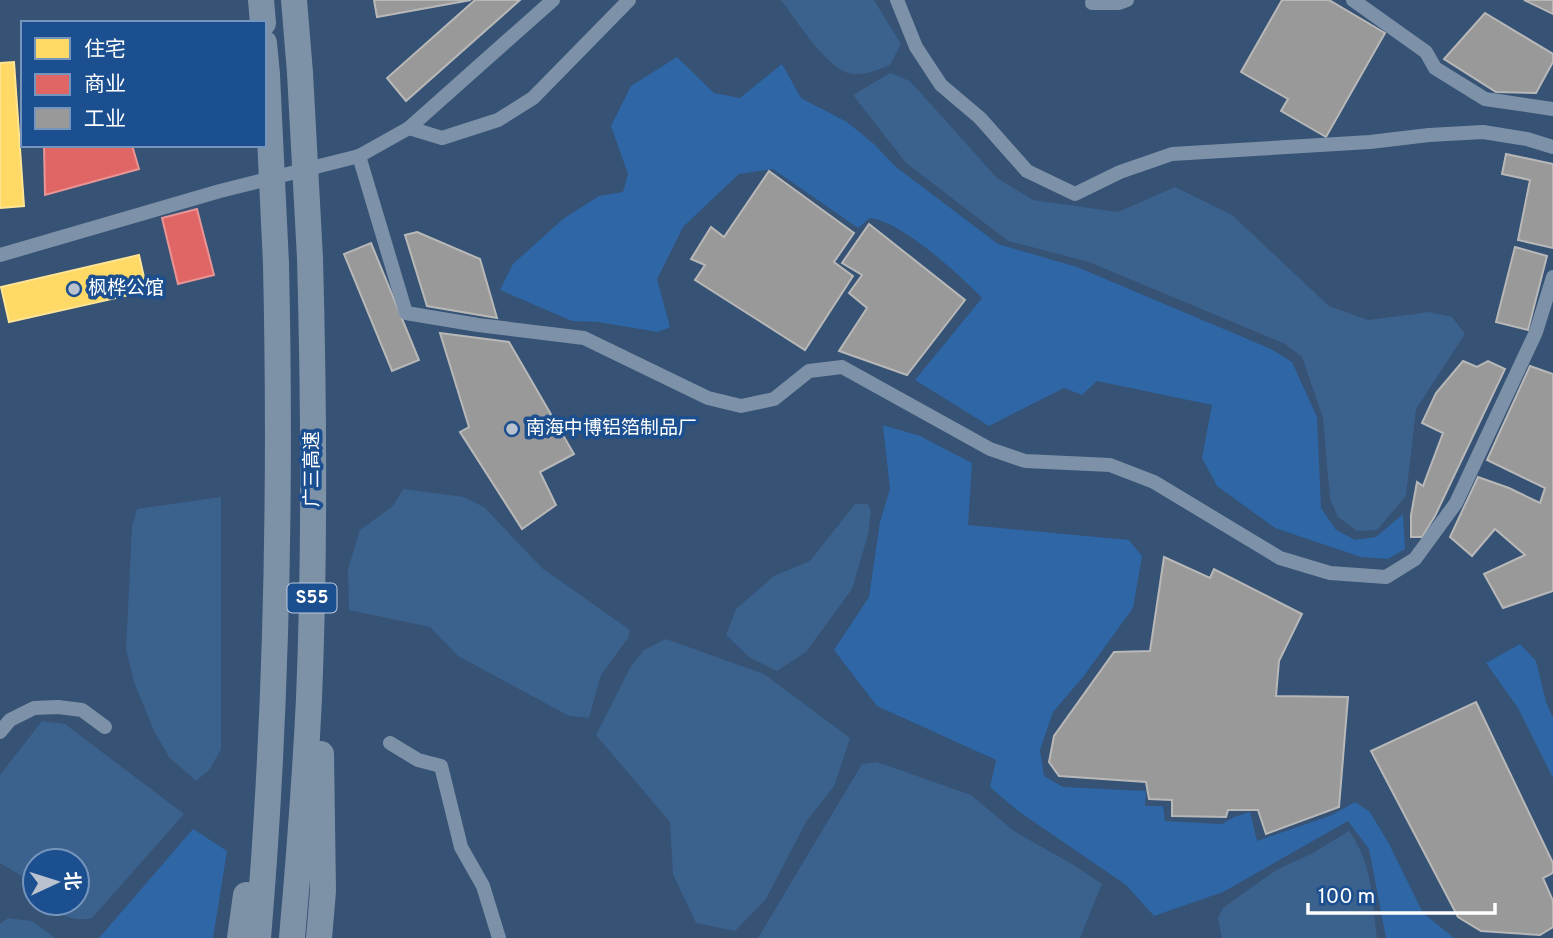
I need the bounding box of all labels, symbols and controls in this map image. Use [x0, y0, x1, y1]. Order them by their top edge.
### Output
legend [21, 21, 266, 147]
text: 住宅 [84, 37, 126, 64]
text: 商业 [84, 72, 126, 99]
text: 工业 [84, 107, 126, 134]
place label: 枫桦公馆 [88, 277, 164, 301]
marker: 枫桦公馆 [66, 281, 82, 297]
place label: 南海中博铝箔制品厂 [526, 417, 697, 441]
marker: 南海中博铝箔制品厂 [504, 421, 520, 437]
street label: 广三高速 [301, 431, 325, 507]
road number: S55 [288, 584, 336, 612]
north arrow [21, 847, 91, 917]
text: 北 [58, 871, 84, 891]
scale bar [1308, 872, 1495, 916]
text: 100 m [1318, 884, 1375, 911]

